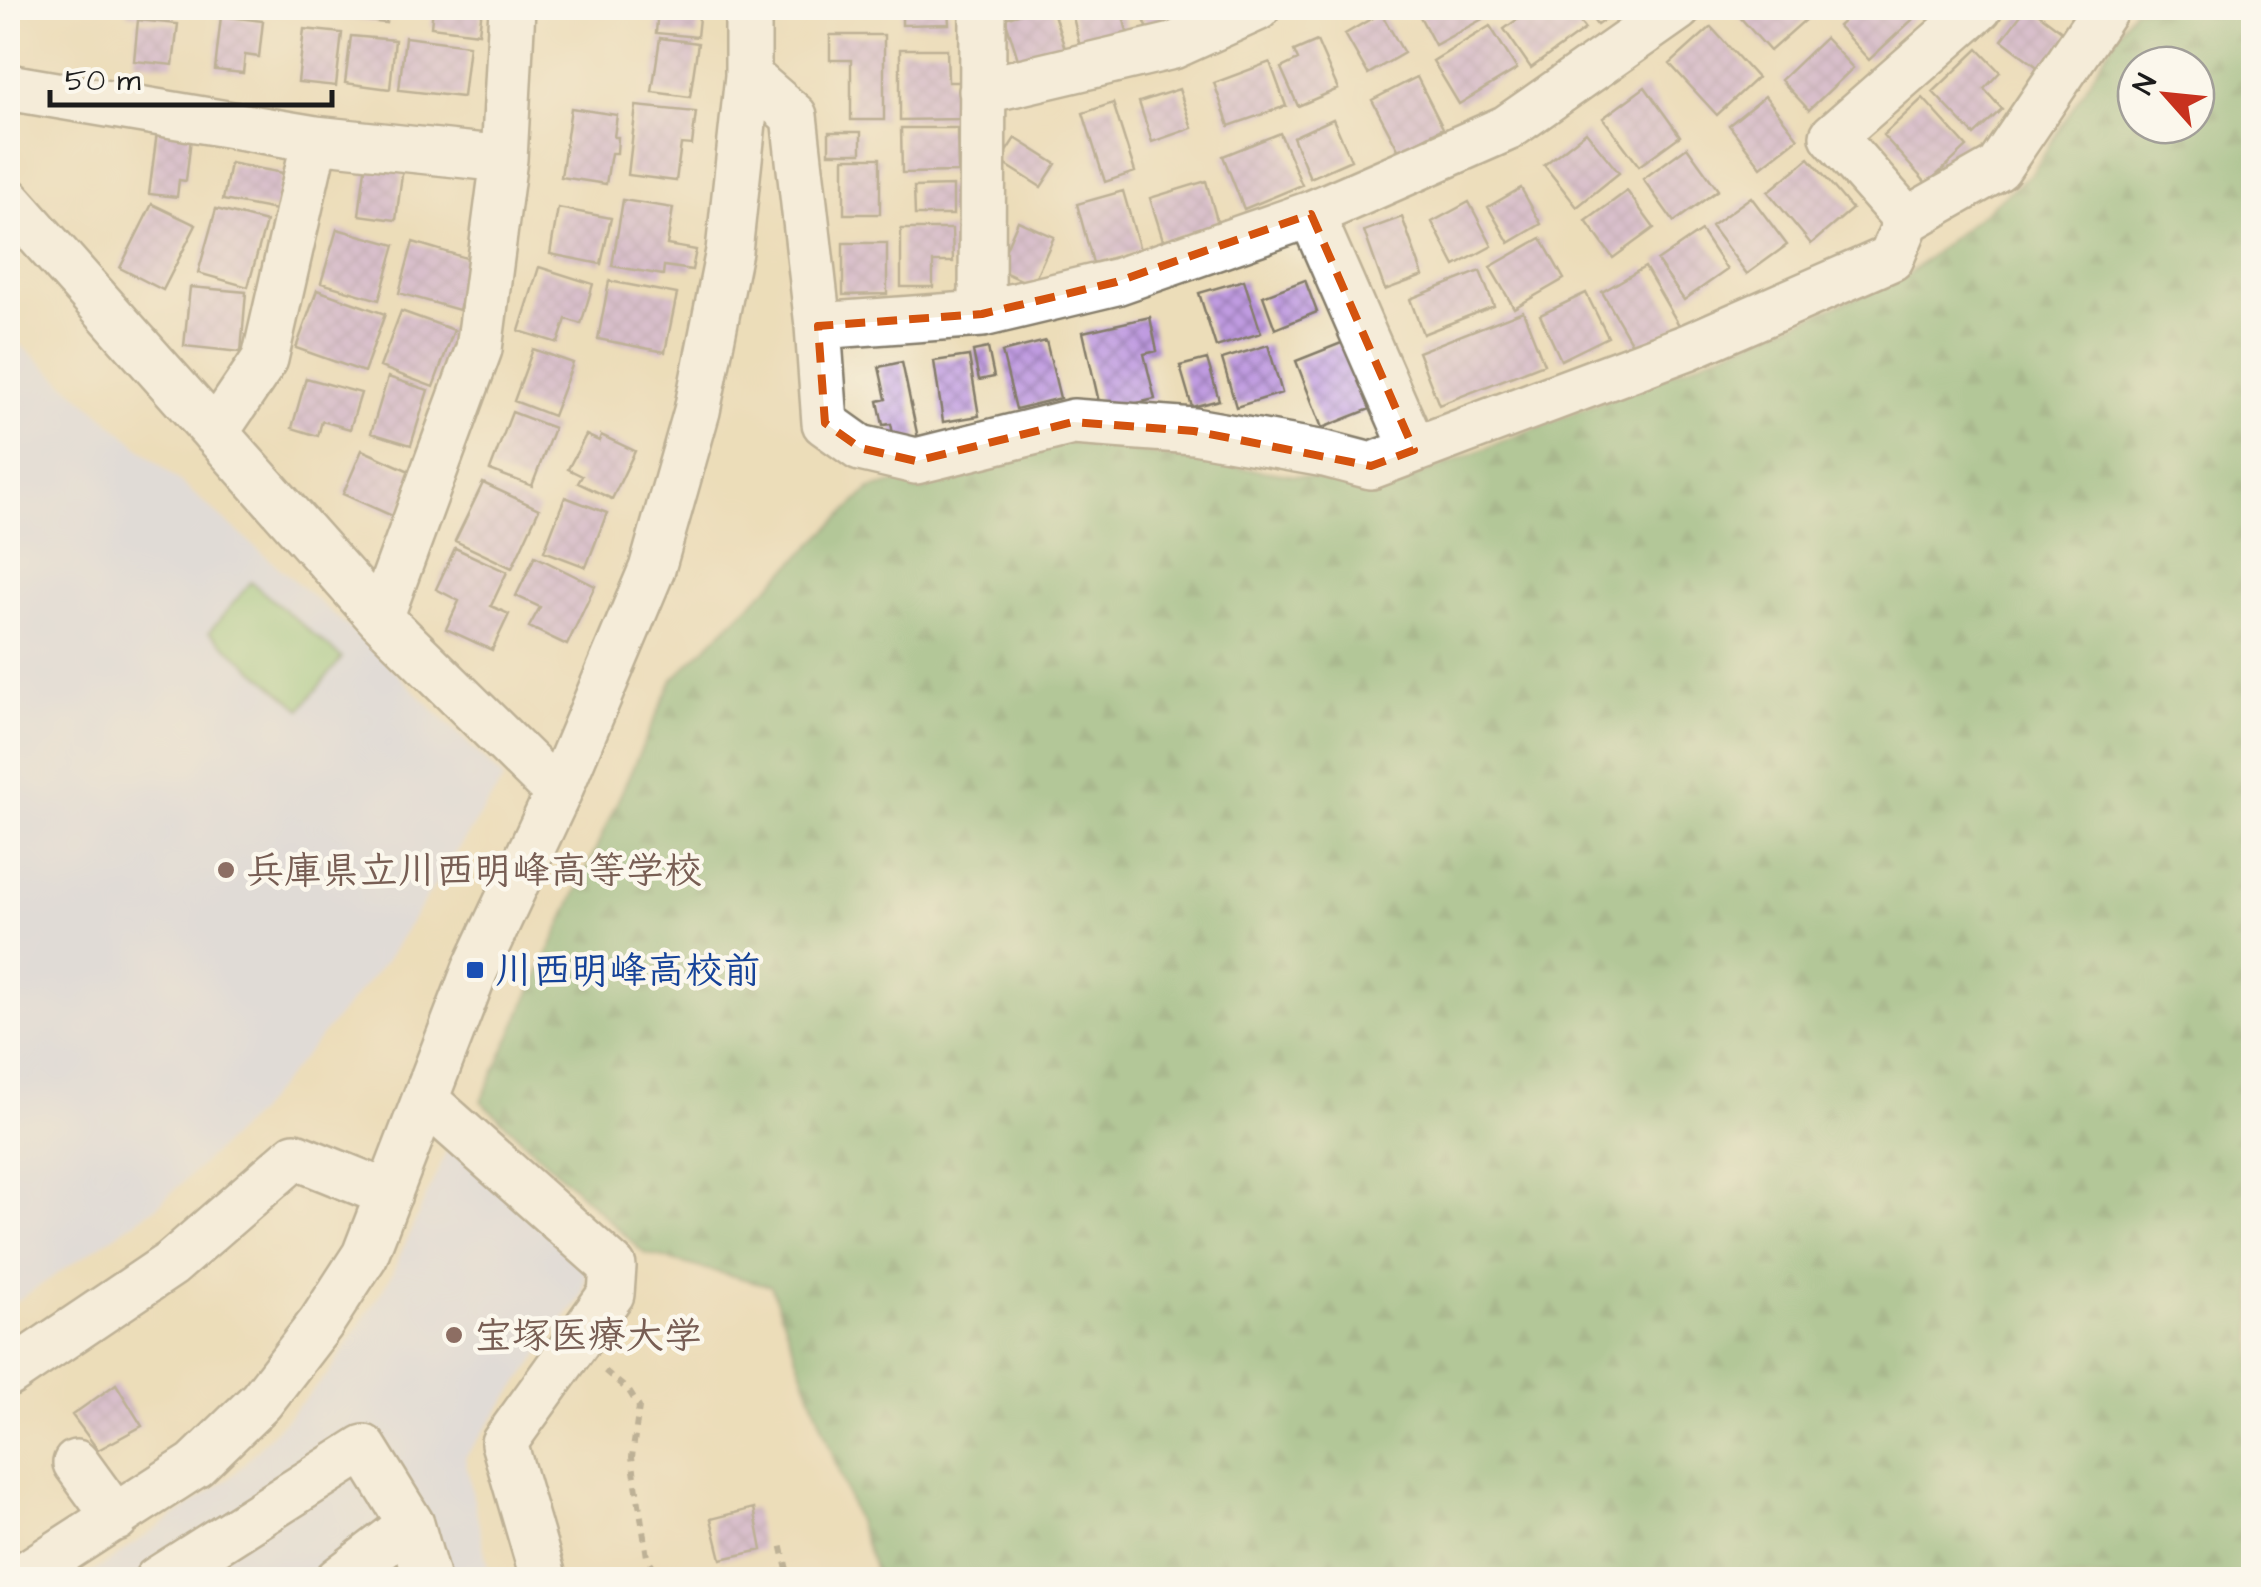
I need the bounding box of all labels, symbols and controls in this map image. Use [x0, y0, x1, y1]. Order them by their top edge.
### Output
scale bar [50, 45, 332, 107]
north arrow [2116, 45, 2216, 145]
text: 50 m [65, 60, 141, 102]
text: N [2124, 67, 2167, 101]
place label: 兵庫県立川西明峰高等学校 [246, 846, 702, 898]
marker: 兵庫県立川西明峰高等学校 [215, 859, 237, 881]
place label: 川西明峰高校前 [495, 946, 761, 998]
marker: 川西明峰高校前 [464, 959, 486, 981]
place label: 宝塚医療大学 [474, 1311, 702, 1363]
marker: 宝塚医療大学 [443, 1324, 465, 1346]

